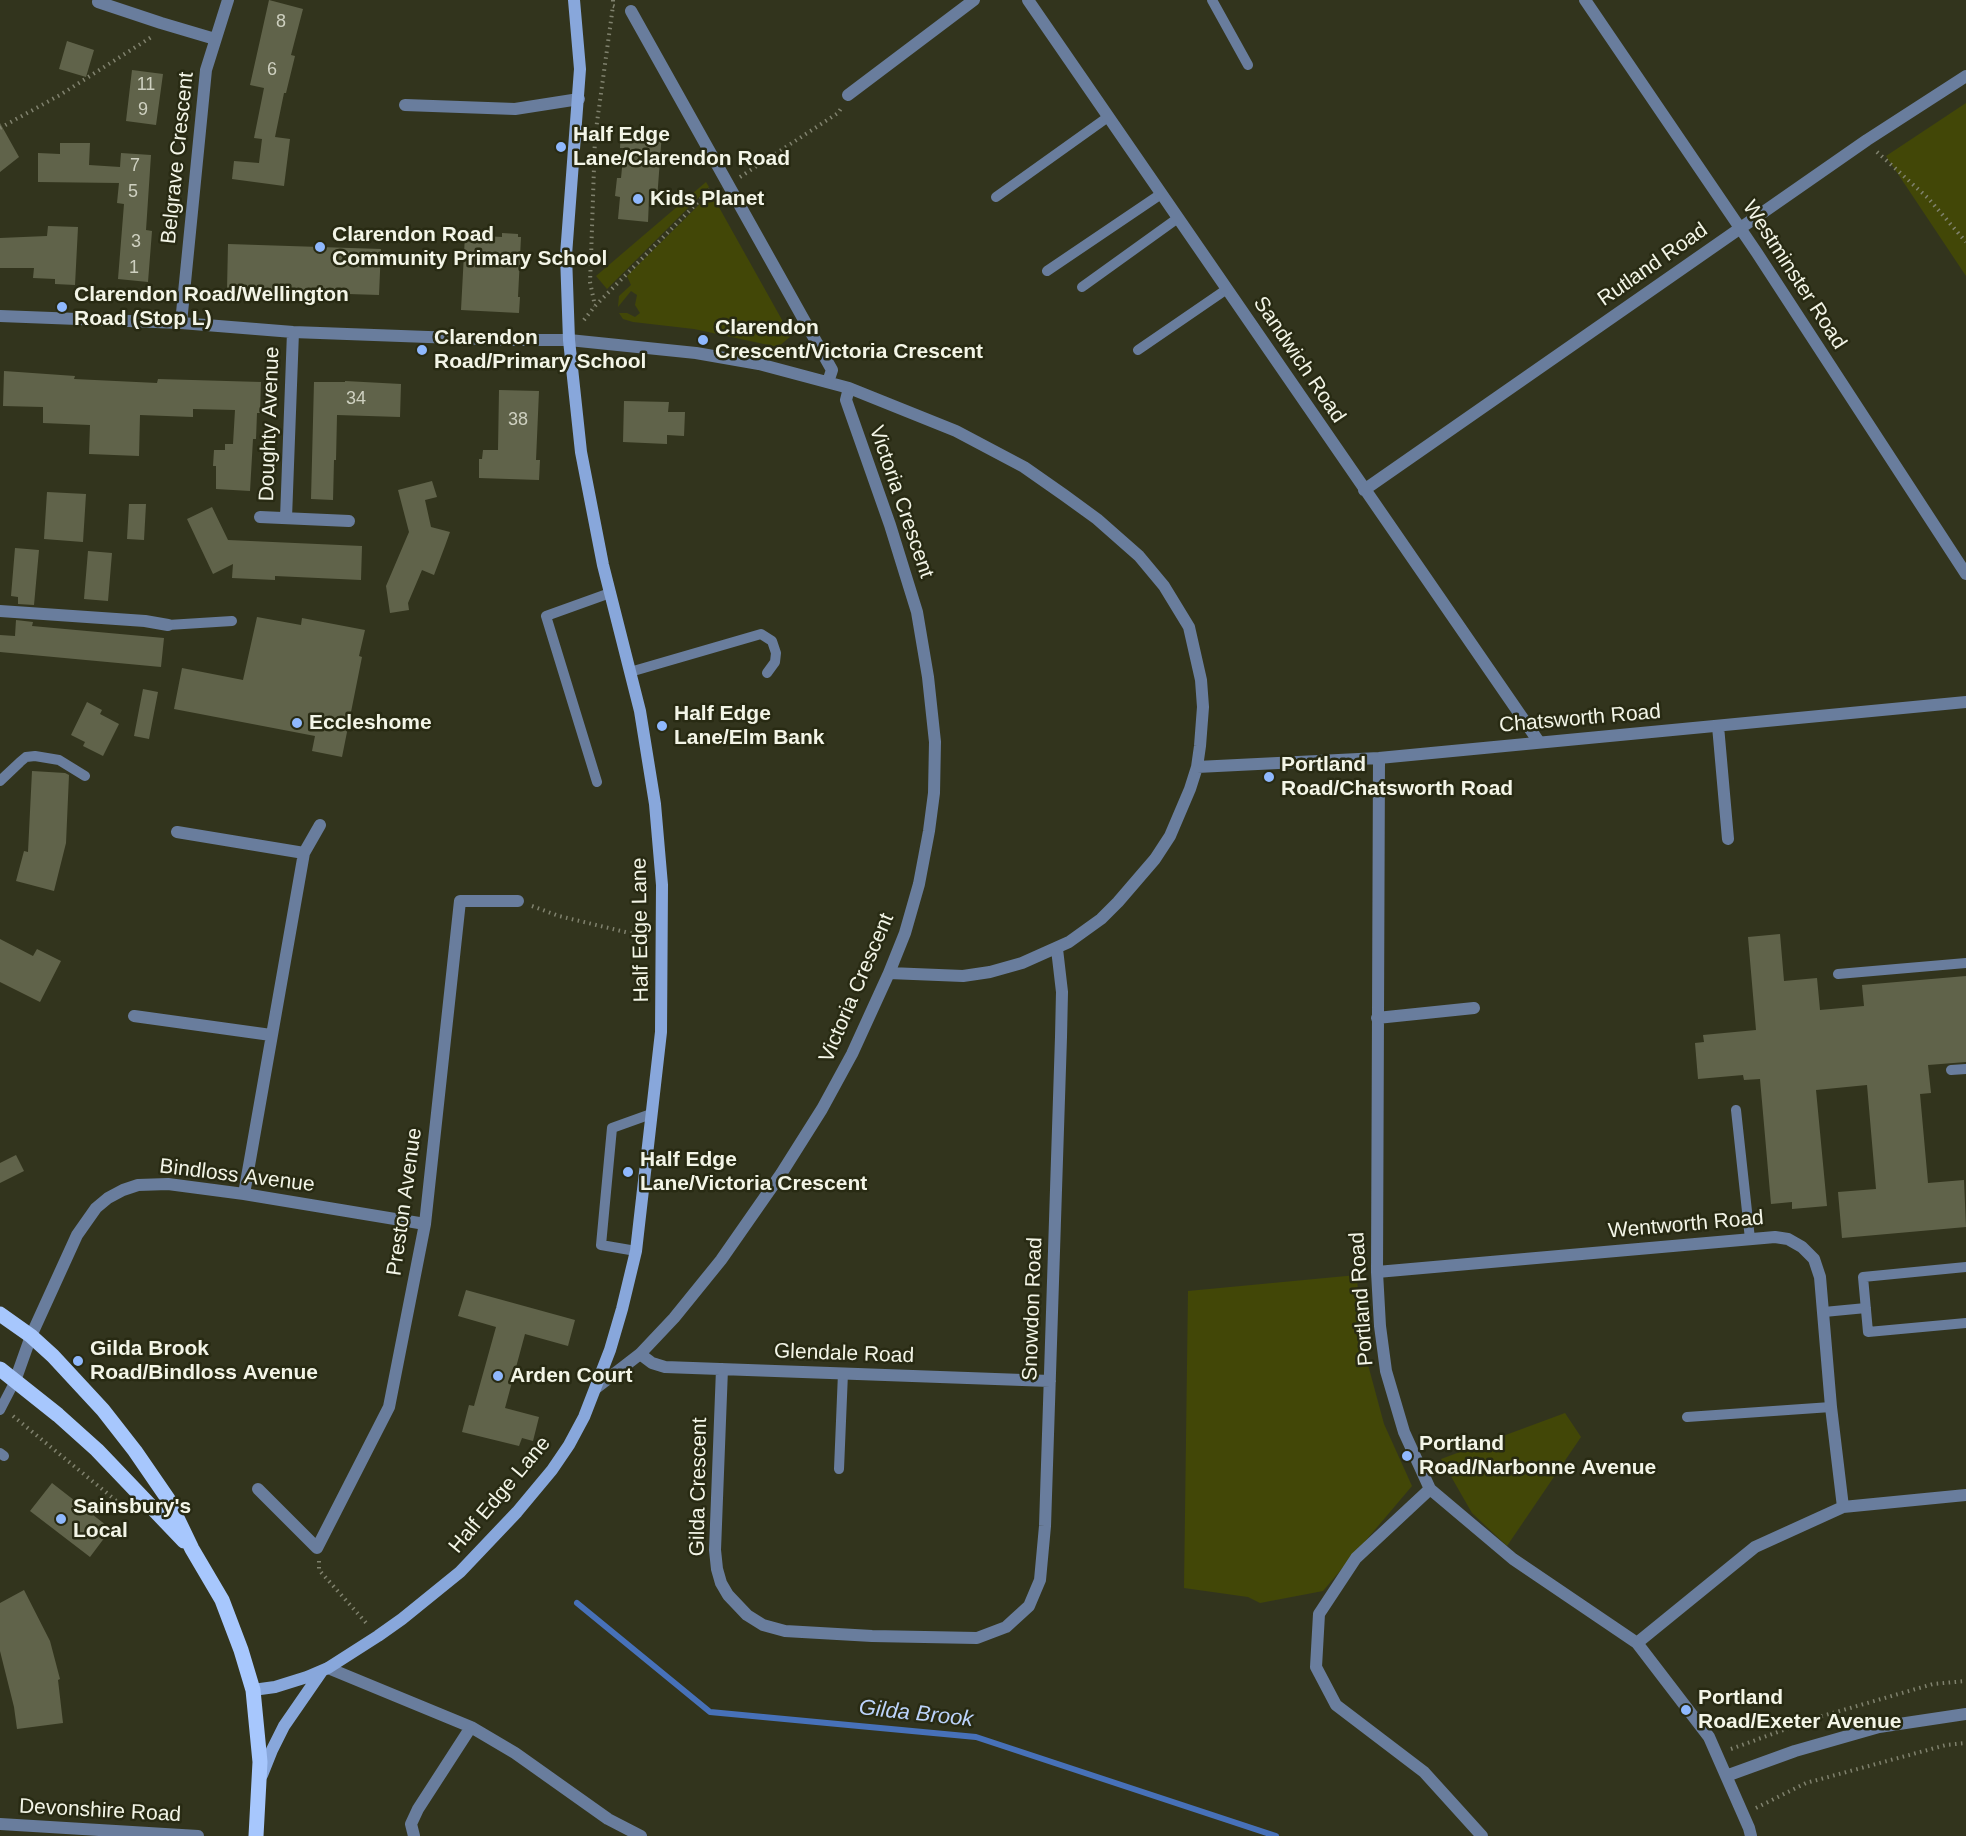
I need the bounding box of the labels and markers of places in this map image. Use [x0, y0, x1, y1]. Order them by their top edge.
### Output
place label: Half Edge Lane/Clarendon Road [573, 122, 790, 172]
marker: Half Edge Lane/Clarendon Road [554, 140, 568, 154]
place label: Kids Planet [650, 186, 764, 212]
marker: Kids Planet [631, 192, 645, 206]
place label: Clarendon Road Community Primary School [332, 222, 607, 272]
marker: Clarendon Road Community Primary School [313, 240, 327, 254]
place label: Clarendon Road/Wellington Road (Stop L) [74, 282, 349, 332]
marker: Clarendon Road/Wellington Road (Stop L) [55, 300, 69, 314]
place label: Clarendon Crescent/Victoria Crescent [715, 315, 983, 365]
place label: Clarendon Road/Primary School [434, 325, 646, 375]
marker: Clarendon Crescent/Victoria Crescent [696, 333, 710, 347]
marker: Clarendon Road/Primary School [415, 343, 429, 357]
place label: Half Edge Lane/Elm Bank [674, 701, 825, 751]
place label: Eccleshome [309, 710, 432, 736]
marker: Eccleshome [290, 716, 304, 730]
marker: Half Edge Lane/Elm Bank [655, 719, 669, 733]
place label: Portland Road/Chatsworth Road [1281, 752, 1513, 802]
marker: Portland Road/Chatsworth Road [1262, 770, 1276, 784]
place label: Half Edge Lane/Victoria Crescent [640, 1147, 867, 1197]
marker: Half Edge Lane/Victoria Crescent [621, 1165, 635, 1179]
place label: Gilda Brook Road/Bindloss Avenue [90, 1336, 318, 1386]
marker: Gilda Brook Road/Bindloss Avenue [71, 1354, 85, 1368]
place label: Arden Court [510, 1363, 632, 1389]
marker: Arden Court [491, 1369, 505, 1383]
place label: Portland Road/Narbonne Avenue [1419, 1431, 1656, 1481]
marker: Portland Road/Narbonne Avenue [1400, 1449, 1414, 1463]
place label: Sainsbury's Local [73, 1494, 191, 1544]
marker: Sainsbury's Local [54, 1512, 68, 1526]
place label: Portland Road/Exeter Avenue [1698, 1685, 1901, 1735]
marker: Portland Road/Exeter Avenue [1679, 1703, 1693, 1717]

